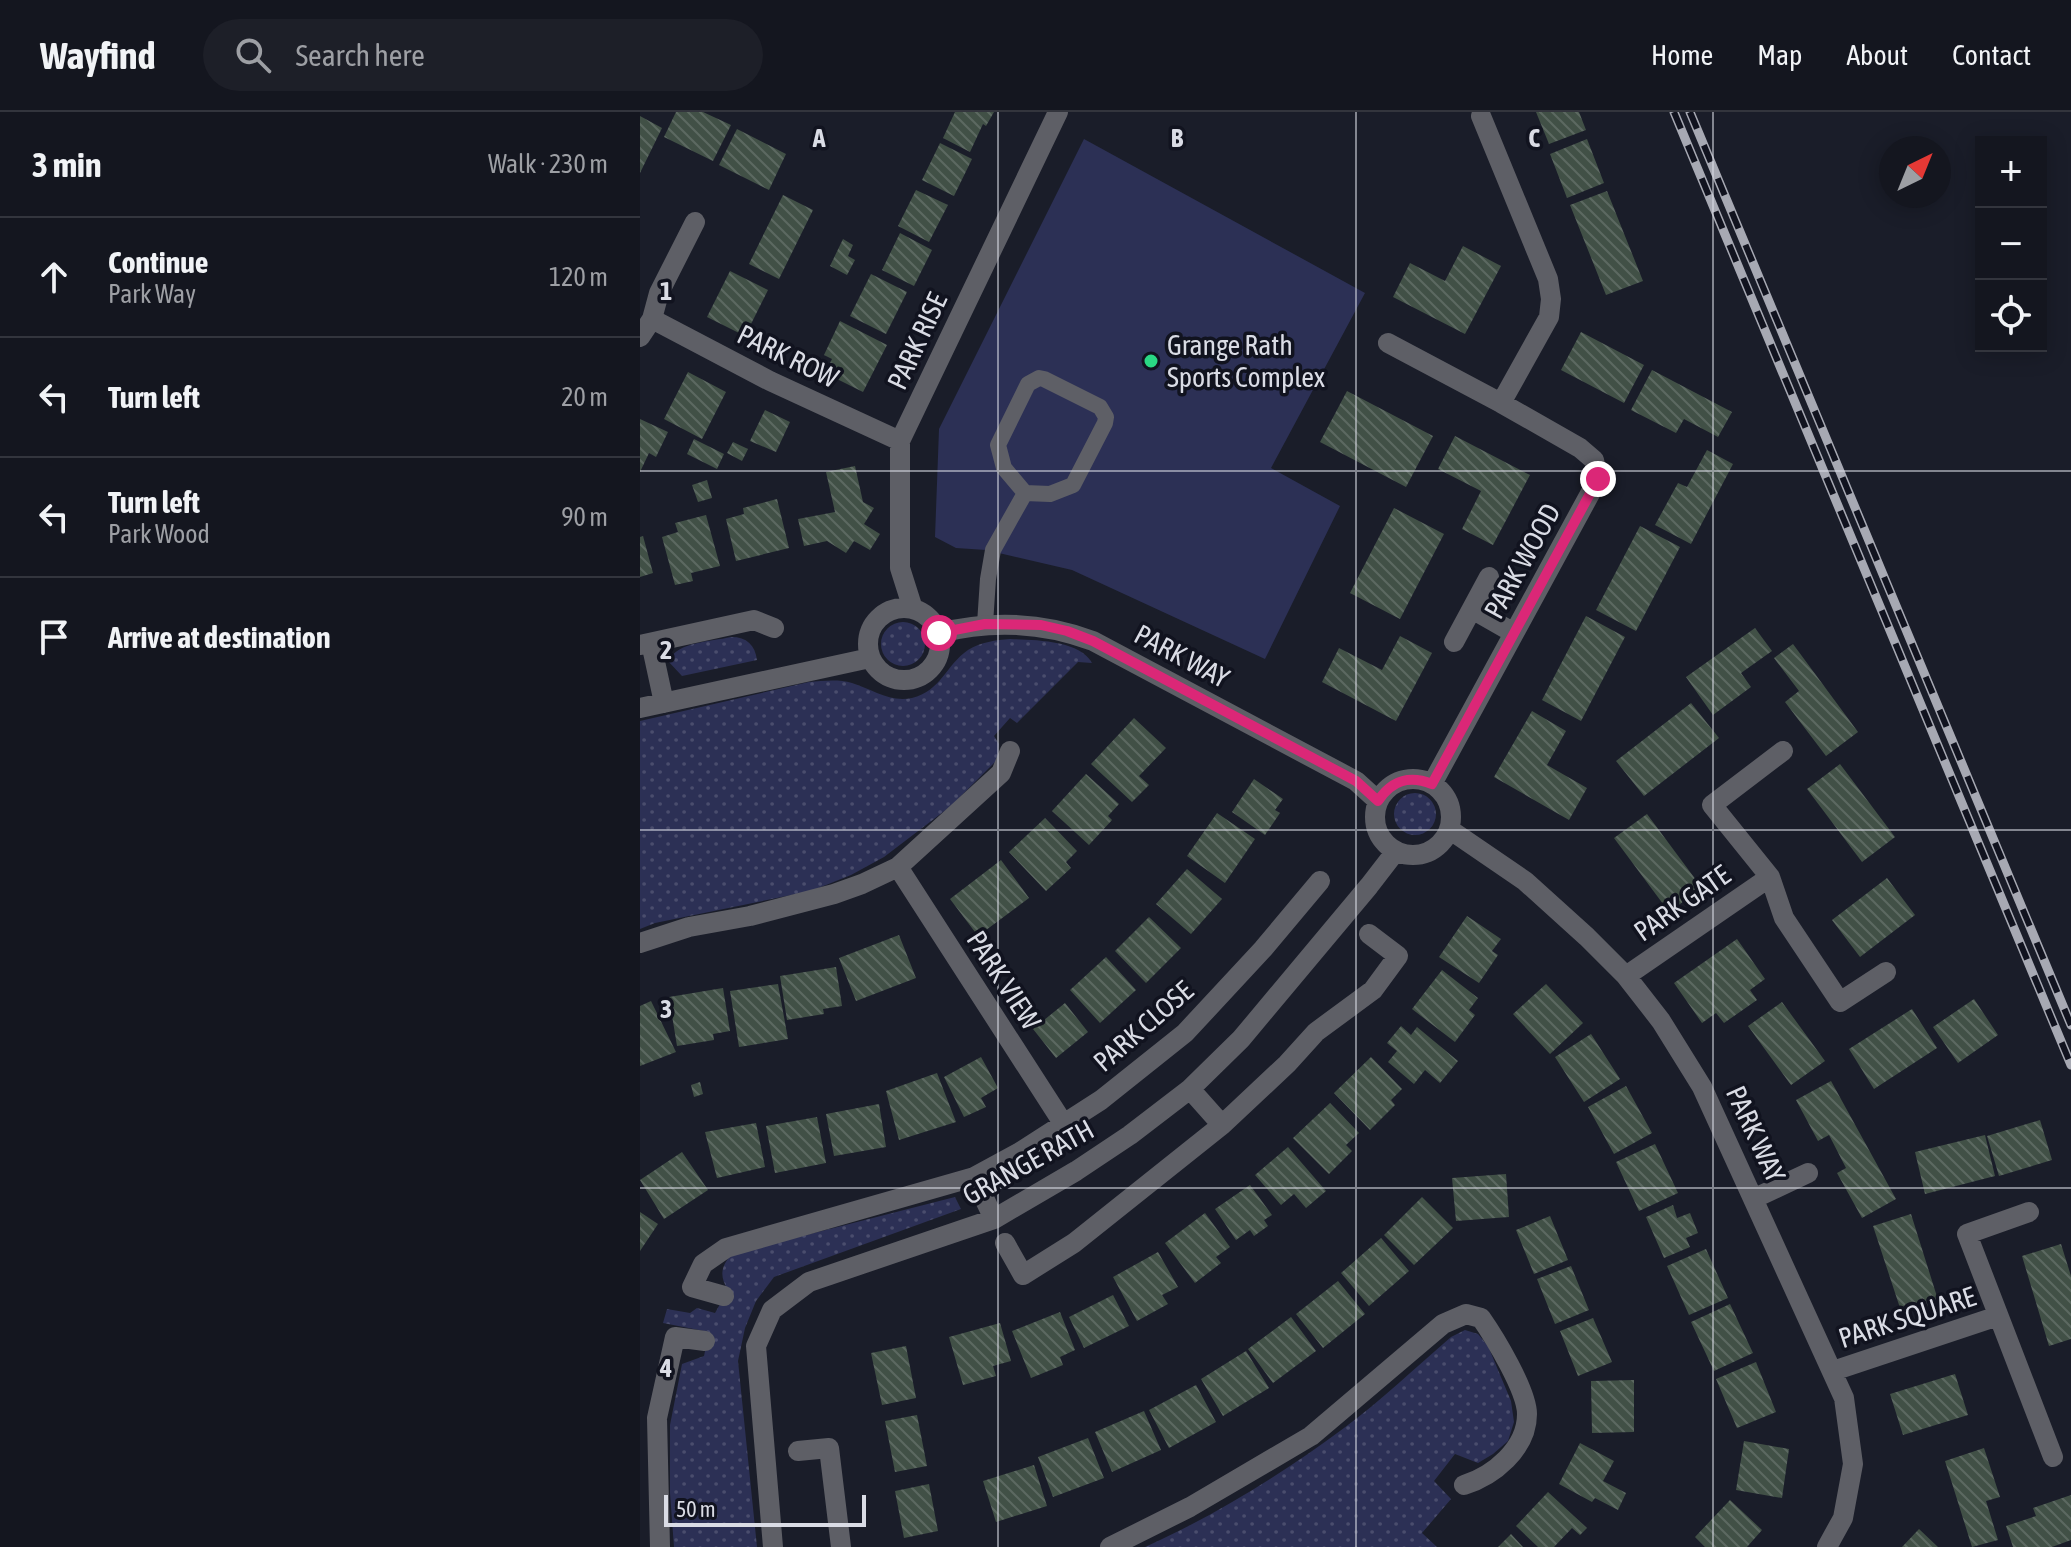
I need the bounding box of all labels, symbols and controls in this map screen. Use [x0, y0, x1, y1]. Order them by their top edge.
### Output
search box [203, 19, 763, 91]
icon: search [231, 33, 275, 77]
text: Wayfind [40, 34, 155, 77]
text: Search here [295, 38, 425, 72]
text: Home [1651, 39, 1713, 71]
text: Map [1757, 39, 1802, 71]
text: About [1846, 39, 1908, 71]
text: Contact [1952, 39, 2031, 71]
text: A [812, 123, 826, 153]
text: B [1171, 123, 1184, 153]
text: C [1528, 123, 1540, 153]
north arrow [1879, 136, 1951, 208]
map controls [1975, 136, 2047, 352]
button: + [1975, 136, 2047, 208]
text: 3 min [32, 145, 101, 184]
text: Walk · 230 m [488, 149, 608, 179]
button: − [1975, 208, 2047, 280]
text: Continue [108, 245, 208, 279]
icon: ahead [32, 255, 76, 299]
text: 120 m [549, 262, 608, 292]
text: 1 [660, 276, 672, 306]
text: Park Way [108, 279, 196, 309]
button: locate [1975, 280, 2047, 352]
street label: PARK RISE [881, 288, 953, 394]
street label: PARK ROW [732, 318, 844, 394]
place label: Grange Rath Sports Complex [1167, 329, 1325, 393]
marker: Grange Rath Sports Complex [1142, 352, 1160, 370]
icon: left [32, 375, 76, 419]
text: Turn left [108, 380, 200, 414]
text: 20 m [561, 382, 608, 412]
route end [1580, 461, 1616, 497]
text: Turn left [108, 485, 200, 519]
icon: left [32, 495, 76, 539]
street label: PARK WOOD [1477, 498, 1567, 624]
text: 90 m [561, 502, 608, 532]
text: Park Wood [108, 519, 210, 549]
icon: arrive [32, 615, 76, 659]
route start [921, 615, 957, 651]
street label: PARK WAY [1129, 618, 1235, 694]
text: Arrive at destination [108, 620, 330, 654]
text: 2 [660, 635, 672, 665]
street label: PARK GATE [1628, 858, 1736, 948]
street label: PARK VIEW [960, 925, 1048, 1036]
street label: PARK CLOSE [1087, 974, 1199, 1078]
text: 3 [660, 994, 672, 1024]
street label: PARK WAY [1720, 1081, 1792, 1188]
street label: GRANGE RATH [957, 1113, 1099, 1211]
street label: PARK SQUARE [1834, 1280, 1980, 1354]
text: 4 [659, 1353, 672, 1383]
scale bar [664, 1491, 866, 1527]
text: 50 m [676, 1496, 716, 1522]

